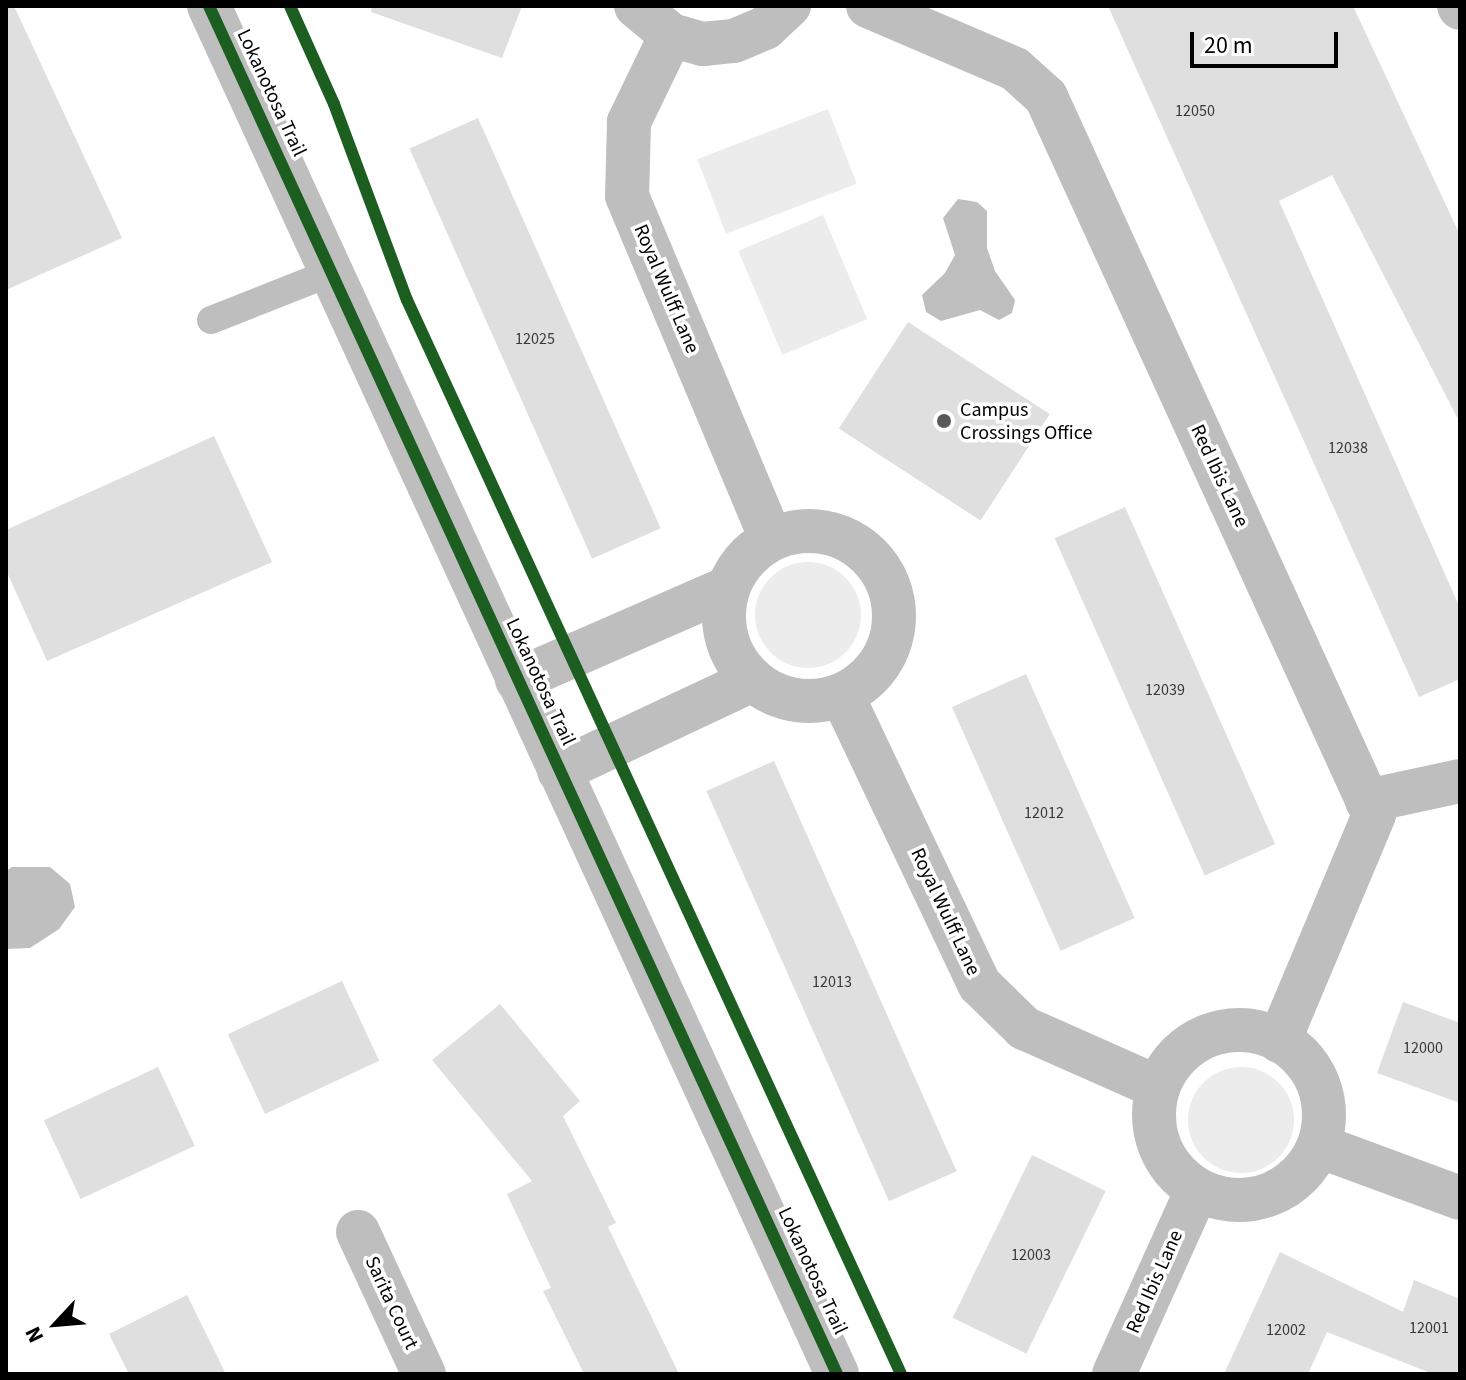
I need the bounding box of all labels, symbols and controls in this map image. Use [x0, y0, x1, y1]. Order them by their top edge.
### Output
scale bar [1194, 16, 1342, 66]
street label: Lokanotosa Trail [231, 26, 311, 160]
text: 20 m [1204, 28, 1253, 63]
house number: 12050 [1175, 101, 1215, 121]
street label: Royal Wulff Lane [628, 221, 704, 357]
house number: 12025 [515, 329, 555, 349]
place label: Campus Crossings Office [960, 398, 1092, 445]
marker: Campus Crossings Office [935, 412, 953, 430]
street label: Red Ibis Lane [1185, 421, 1253, 531]
house number: 12038 [1328, 438, 1368, 458]
street label: Lokanotosa Trail [500, 615, 580, 749]
house number: 12039 [1145, 680, 1185, 700]
house number: 12012 [1024, 803, 1064, 823]
street label: Royal Wulff Lane [905, 844, 985, 980]
house number: 12013 [812, 972, 852, 992]
house number: 12000 [1403, 1038, 1443, 1058]
street label: Lokanotosa Trail [772, 1204, 852, 1338]
street label: Red Ibis Lane [1122, 1227, 1188, 1337]
house number: 12003 [1011, 1245, 1051, 1265]
street label: Sarita Court [359, 1253, 423, 1353]
north arrow [16, 1284, 96, 1364]
house number: 12001 [1409, 1318, 1449, 1338]
house number: 12002 [1266, 1320, 1306, 1340]
text: N [17, 1321, 52, 1348]

